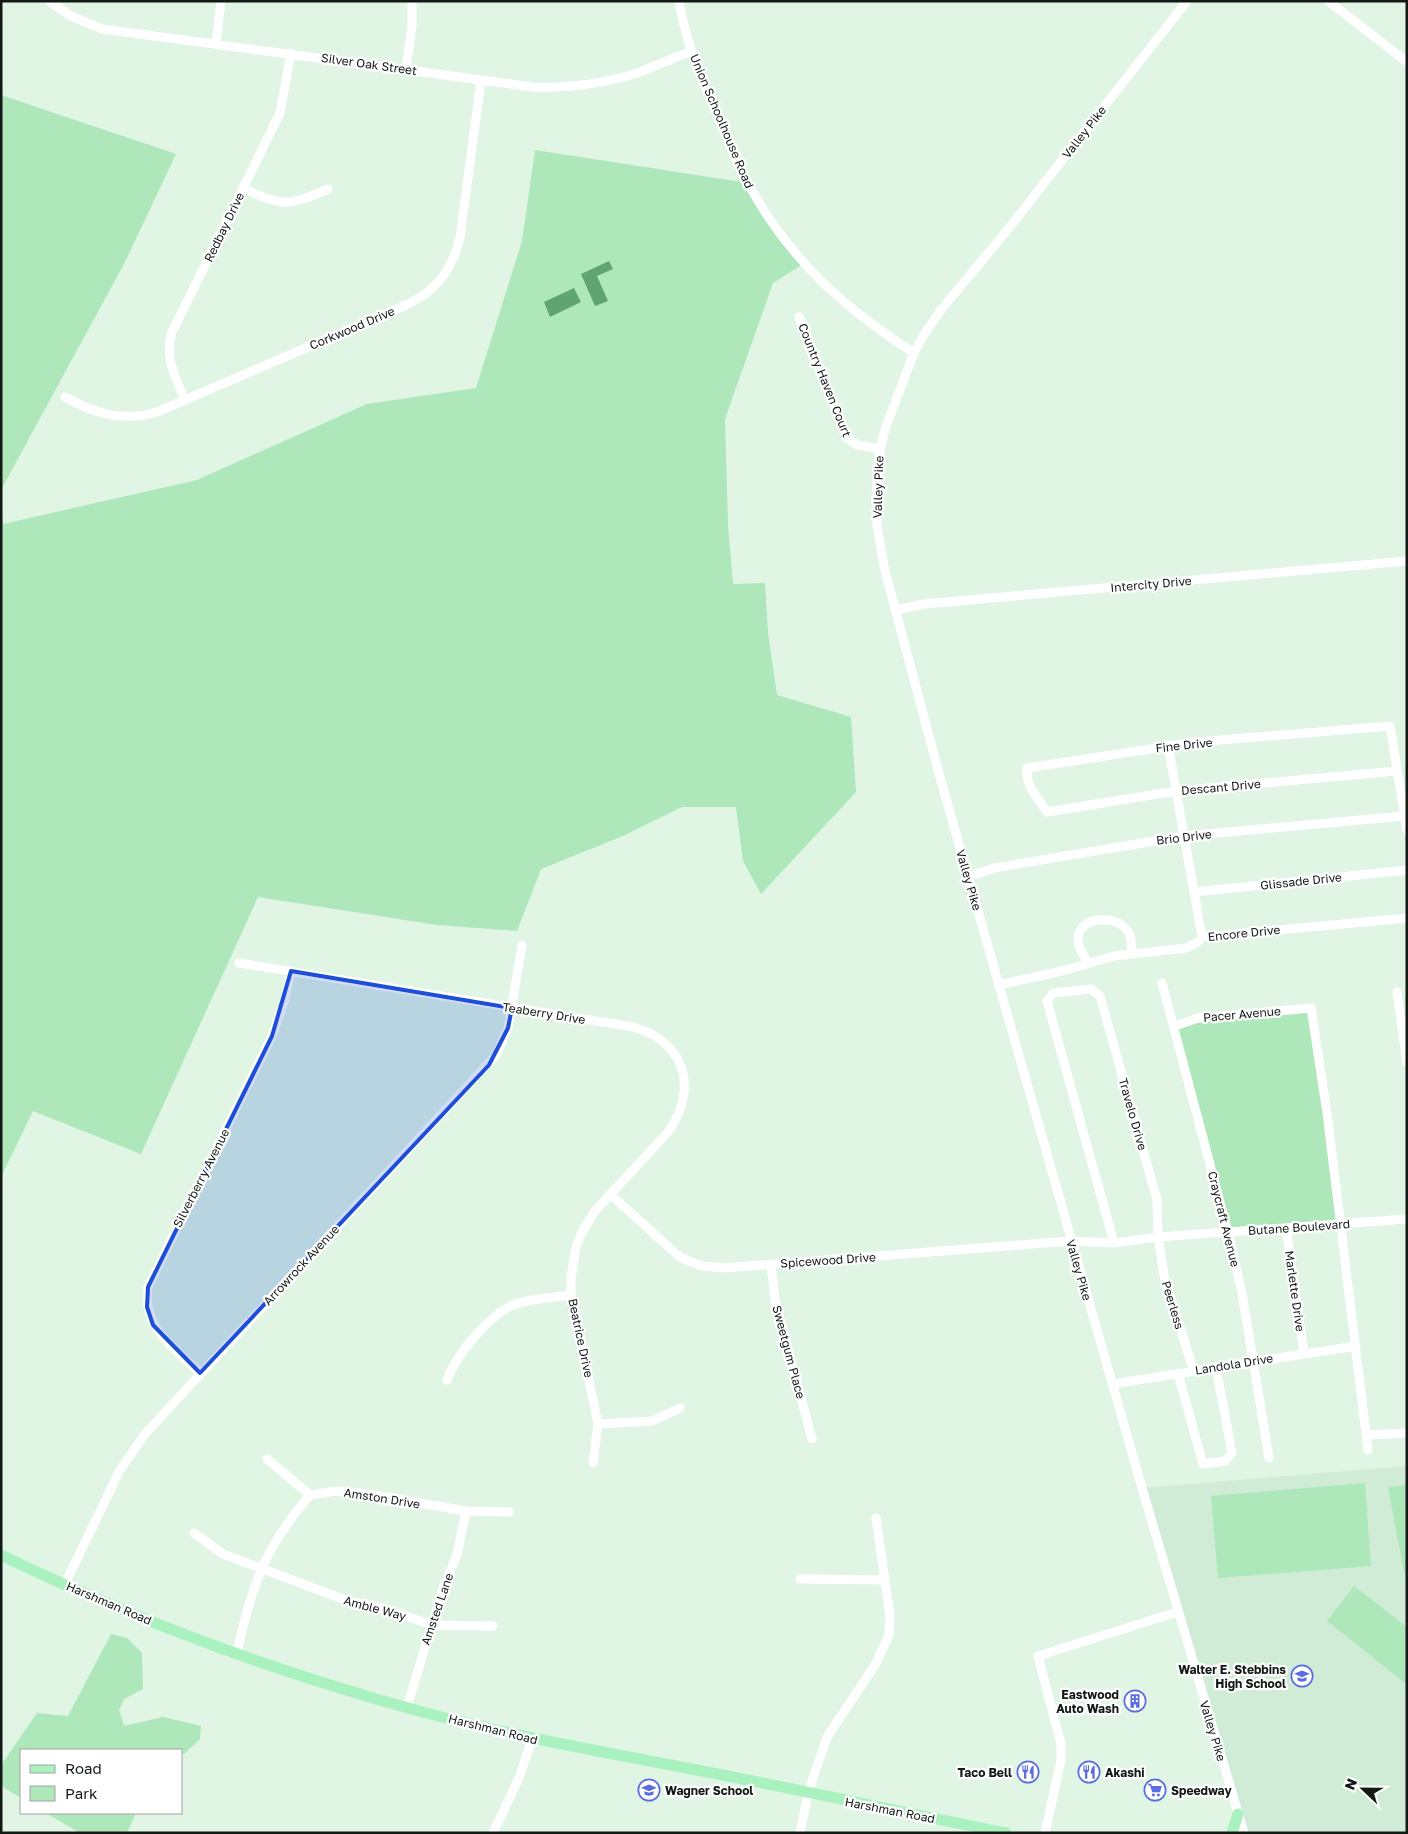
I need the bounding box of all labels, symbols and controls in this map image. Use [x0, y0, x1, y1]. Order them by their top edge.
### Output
street label: Silver Oak Street [320, 50, 418, 78]
street label: Union Schoolhouse Road [687, 52, 757, 190]
street label: Valley Pike [1059, 103, 1109, 161]
street label: Redbay Drive [201, 190, 247, 264]
street label: Corkwood Drive [307, 303, 397, 353]
street label: Country Haven Court [795, 321, 855, 439]
street label: Valley Pike [869, 455, 887, 519]
street label: Intercity Drive [1110, 573, 1192, 595]
street label: Fine Drive [1155, 735, 1213, 755]
street label: Descant Drive [1181, 776, 1261, 798]
street label: Brio Drive [1155, 826, 1213, 848]
street label: Valley Pike [953, 848, 985, 912]
street label: Glissade Drive [1259, 869, 1343, 893]
street label: Encore Drive [1207, 922, 1281, 944]
street label: Teaberry Drive [502, 999, 587, 1027]
street label: Pacer Avenue [1202, 1003, 1282, 1025]
street label: Travelo Drive [1116, 1076, 1150, 1152]
street label: Silverberry Avenue [170, 1126, 232, 1230]
street label: Craycraft Avenue [1205, 1170, 1243, 1269]
street label: Butane Boulevard [1247, 1216, 1351, 1238]
street label: Arrowrock Avenue [260, 1222, 342, 1308]
street label: Valley Pike [1063, 1238, 1095, 1302]
street label: Spicewood Drive [780, 1249, 876, 1271]
street label: Marlette Drive [1282, 1250, 1308, 1333]
street label: Peerless [1159, 1279, 1187, 1331]
street label: Beatrice Drive [565, 1297, 597, 1379]
street label: Sweetgum Place [769, 1304, 809, 1400]
street label: Landola Drive [1194, 1350, 1274, 1378]
street label: Amston Drive [343, 1485, 421, 1511]
street label: Amsted Lane [418, 1571, 456, 1647]
street label: Harshman Road [64, 1578, 154, 1628]
street label: Amble Way [342, 1592, 408, 1624]
place label: Walter E. Stebbins High School [1178, 1662, 1286, 1691]
school or university icon: Walter E. Stebbins High School [1290, 1664, 1314, 1688]
place label: Eastwood Auto Wash [1056, 1687, 1119, 1716]
building icon: Eastwood Auto Wash [1123, 1689, 1147, 1713]
street label: Valley Pike [1197, 1699, 1229, 1763]
street label: Harshman Road [447, 1711, 539, 1747]
legend [20, 1749, 182, 1814]
text: Road [65, 1759, 102, 1777]
restaurant icon: Taco Bell [1016, 1760, 1040, 1784]
restaurant icon: Akashi [1077, 1760, 1101, 1784]
north arrow [1338, 1764, 1388, 1814]
place label: Taco Bell [958, 1765, 1012, 1780]
place label: Akashi [1105, 1765, 1145, 1780]
text: N [1341, 1776, 1360, 1792]
school or university icon: Wagner School [637, 1778, 661, 1802]
supermarket icon: Speedway [1143, 1778, 1167, 1802]
place label: Wagner School [665, 1783, 753, 1798]
place label: Speedway [1171, 1783, 1232, 1798]
text: Park [65, 1784, 98, 1802]
street label: Harshman Road [844, 1794, 936, 1826]

